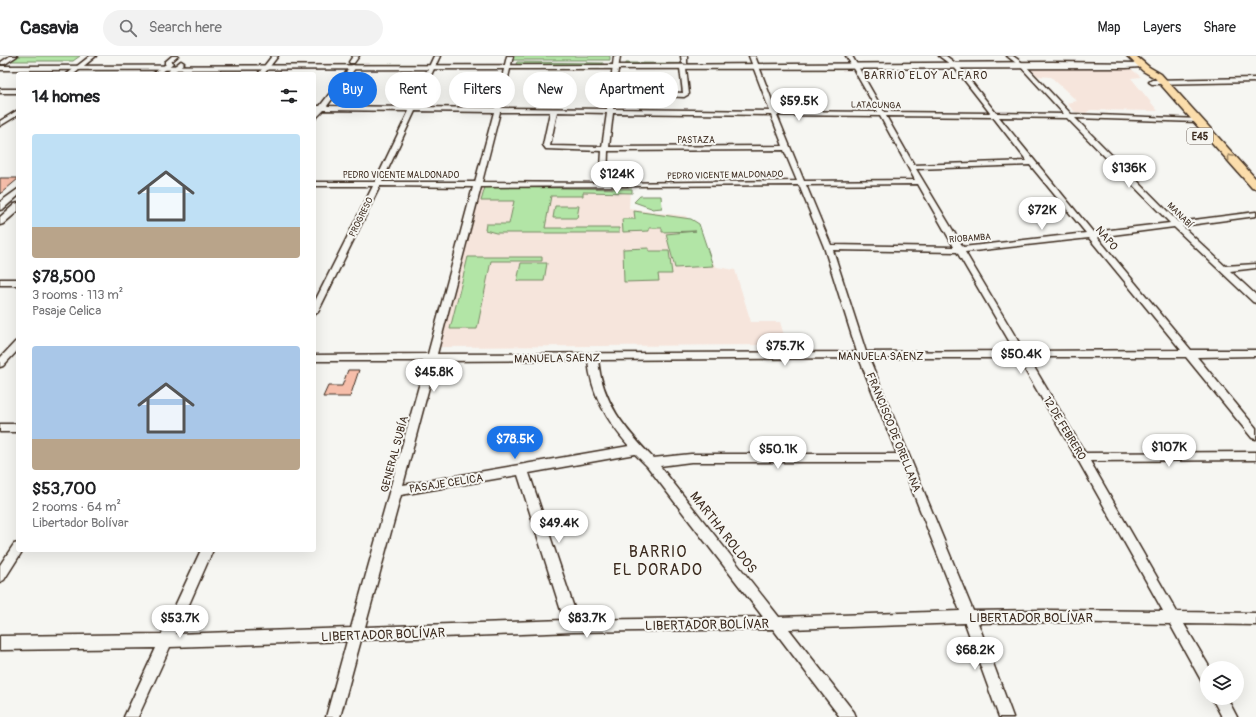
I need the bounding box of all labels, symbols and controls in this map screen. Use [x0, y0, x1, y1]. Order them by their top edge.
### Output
search box [103, 10, 383, 46]
text: Casavia [20, 16, 79, 40]
icon: search [117, 17, 139, 39]
text: Search here [149, 18, 222, 37]
text: Map [1098, 19, 1121, 36]
text: Layers [1143, 19, 1181, 36]
text: Share [1203, 19, 1236, 36]
district label: BARRIO ELOY ALFARO [864, 69, 988, 82]
chip: Buy [328, 72, 377, 108]
chip: Rent [385, 72, 441, 108]
chip: Filters [449, 72, 515, 108]
chip: New [523, 72, 577, 108]
chip: Apartment [585, 72, 678, 108]
icon: filters [278, 85, 300, 107]
text: 14 homes [32, 86, 100, 107]
pin: $59.5K [766, 88, 832, 122]
text: $59.5K [780, 93, 818, 109]
street label: LATACUNGA [851, 100, 901, 111]
road number: E45 [1187, 128, 1213, 144]
street label: PASTAZA [677, 135, 715, 146]
one-way arrow [1227, 154, 1235, 162]
pin: $136K [1101, 155, 1157, 189]
icon: home [130, 160, 202, 232]
text: $136K [1112, 160, 1146, 176]
pin: $124K [589, 161, 645, 195]
text: $124K [600, 166, 634, 182]
street label: PEDRO VICENTE MALDONADO [667, 169, 784, 182]
street label: PEDRO VICENTE MALDONADO [343, 170, 459, 181]
street label: PROGRESO [347, 195, 376, 239]
pin: $72K [1018, 197, 1066, 231]
street label: MANABÍ [1165, 200, 1196, 231]
text: $72K [1027, 202, 1057, 218]
street label: NAPO [1093, 224, 1120, 253]
street label: RIOBAMBA [949, 232, 991, 245]
text: $78,500 [32, 266, 96, 287]
text: 3 rooms · 113 m² [32, 287, 123, 303]
text: Pasaje Celica [32, 303, 101, 319]
pin: $75.7K [752, 333, 818, 367]
text: $75.7K [766, 338, 804, 354]
pin: $50.4K [988, 341, 1054, 375]
text: $50.4K [1000, 346, 1042, 362]
street label: MANUELA SAENZ [838, 350, 924, 363]
street label: MANUELA SAENZ [514, 351, 600, 366]
pin: $45.8K [401, 359, 467, 393]
text: $45.8K [415, 364, 453, 380]
street label: FRANCISCO DE ORELLANA [864, 371, 923, 494]
icon: home [130, 372, 202, 444]
street label: 12 DE FEBRERO [1040, 394, 1089, 462]
street label: GENERAL SUBÍA [378, 414, 411, 494]
pin: $78.5K [482, 426, 548, 460]
text: $78.5K [496, 431, 534, 447]
pin: $107K [1141, 434, 1197, 468]
pin: $50.1K [745, 436, 811, 470]
text: $107K [1151, 439, 1187, 455]
text: $50.1K [759, 441, 797, 457]
street label: PASAJE CELICA [408, 471, 484, 496]
text: $53,700 [32, 478, 96, 499]
street label: MARTHA ROLDOS [686, 489, 760, 577]
text: 2 rooms · 64 m² [32, 499, 121, 515]
pin: $49.4K [526, 510, 592, 544]
text: Libertador Bolívar [32, 515, 129, 531]
text: $49.4K [539, 515, 579, 531]
district label: BARRIO EL DORADO [613, 542, 703, 580]
pin: $53.7K [147, 605, 213, 639]
pin: $83.7K [554, 605, 620, 639]
text: $53.7K [161, 610, 199, 626]
text: $83.7K [568, 610, 606, 626]
street label: LIBERTADOR BOLÍVAR [969, 610, 1093, 626]
street label: LIBERTADOR BOLÍVAR [645, 616, 770, 634]
street label: LIBERTADOR BOLÍVAR [321, 625, 446, 645]
pin: $68.2K [942, 637, 1008, 671]
text: $68.2K [955, 642, 995, 658]
map controls [1200, 661, 1244, 705]
button: layers [1200, 661, 1244, 705]

